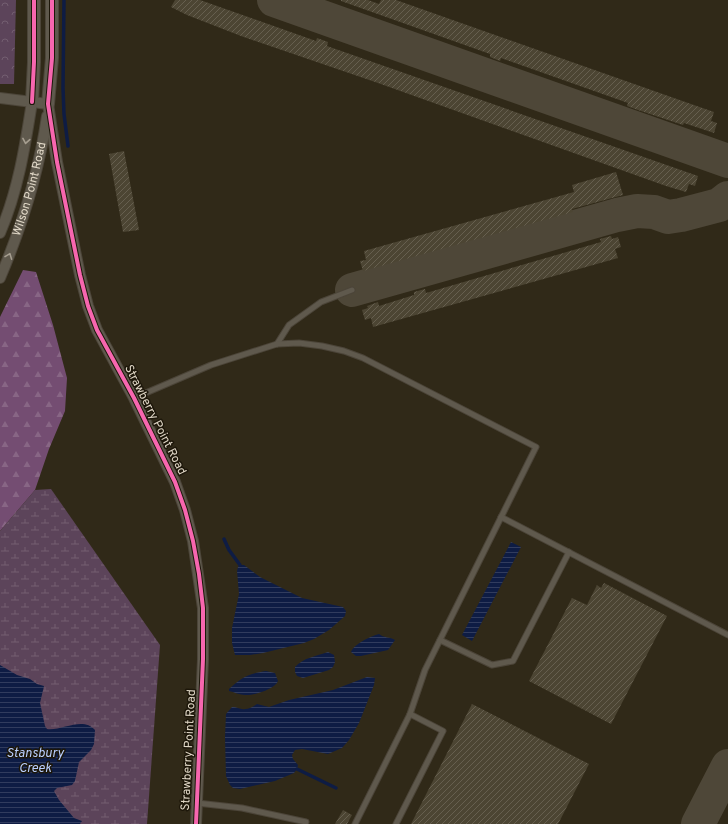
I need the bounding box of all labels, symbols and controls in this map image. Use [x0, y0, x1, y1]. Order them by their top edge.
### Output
one-way arrow [22, 138, 31, 144]
street label: Wilson Point Road [9, 141, 50, 238]
one-way arrow [5, 252, 13, 259]
street label: Strawberry Point Road [120, 362, 190, 478]
street label: Strawberry Point Road [178, 689, 200, 811]
water label: Stansbury Creek [6, 746, 65, 777]

